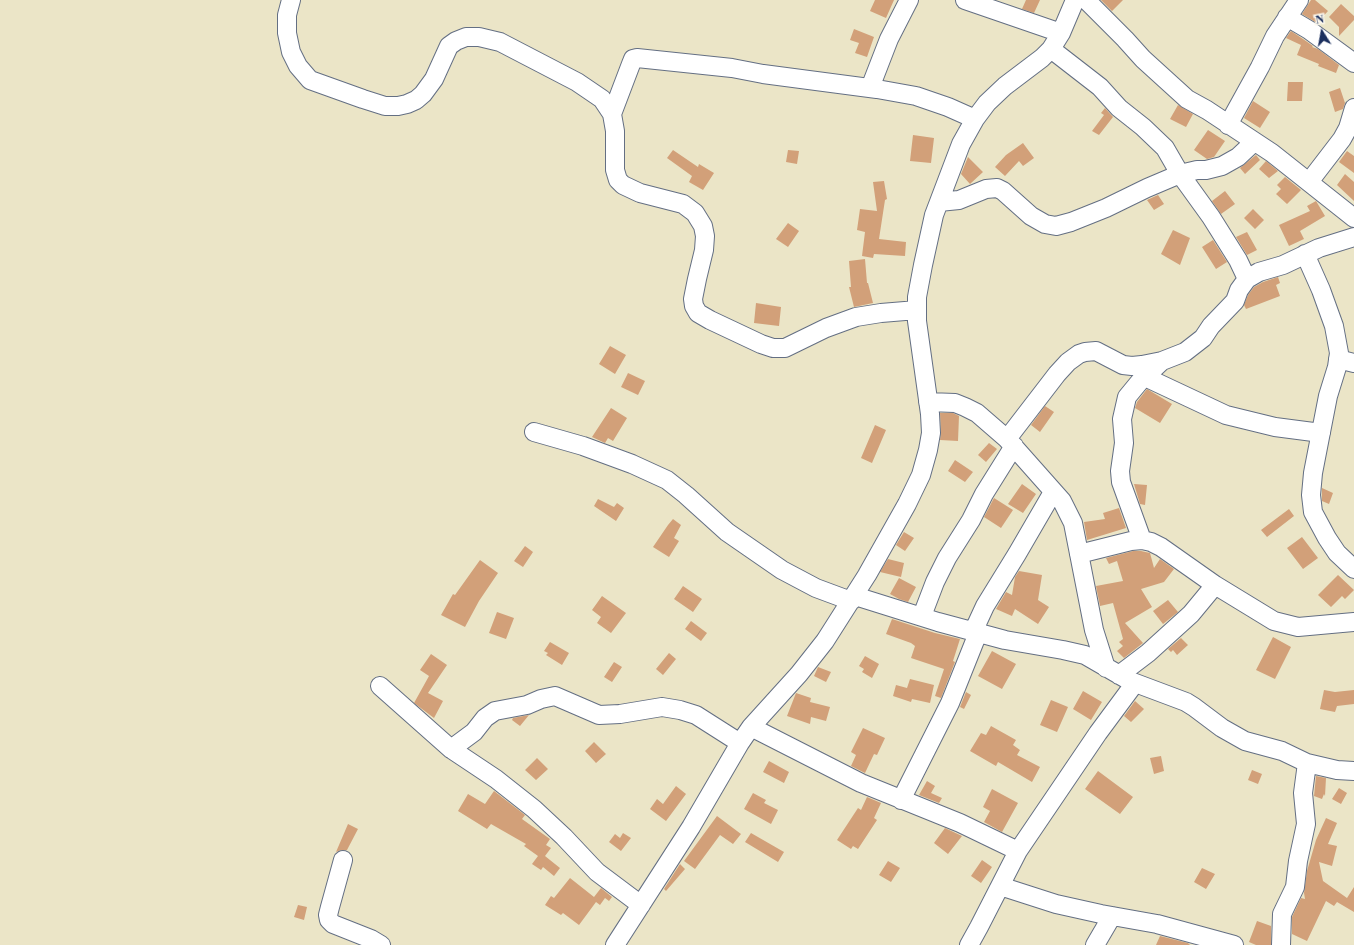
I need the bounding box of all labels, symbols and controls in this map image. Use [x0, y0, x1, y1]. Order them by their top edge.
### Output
north arrow [1302, 12, 1342, 52]
text: N [1314, 13, 1325, 28]

